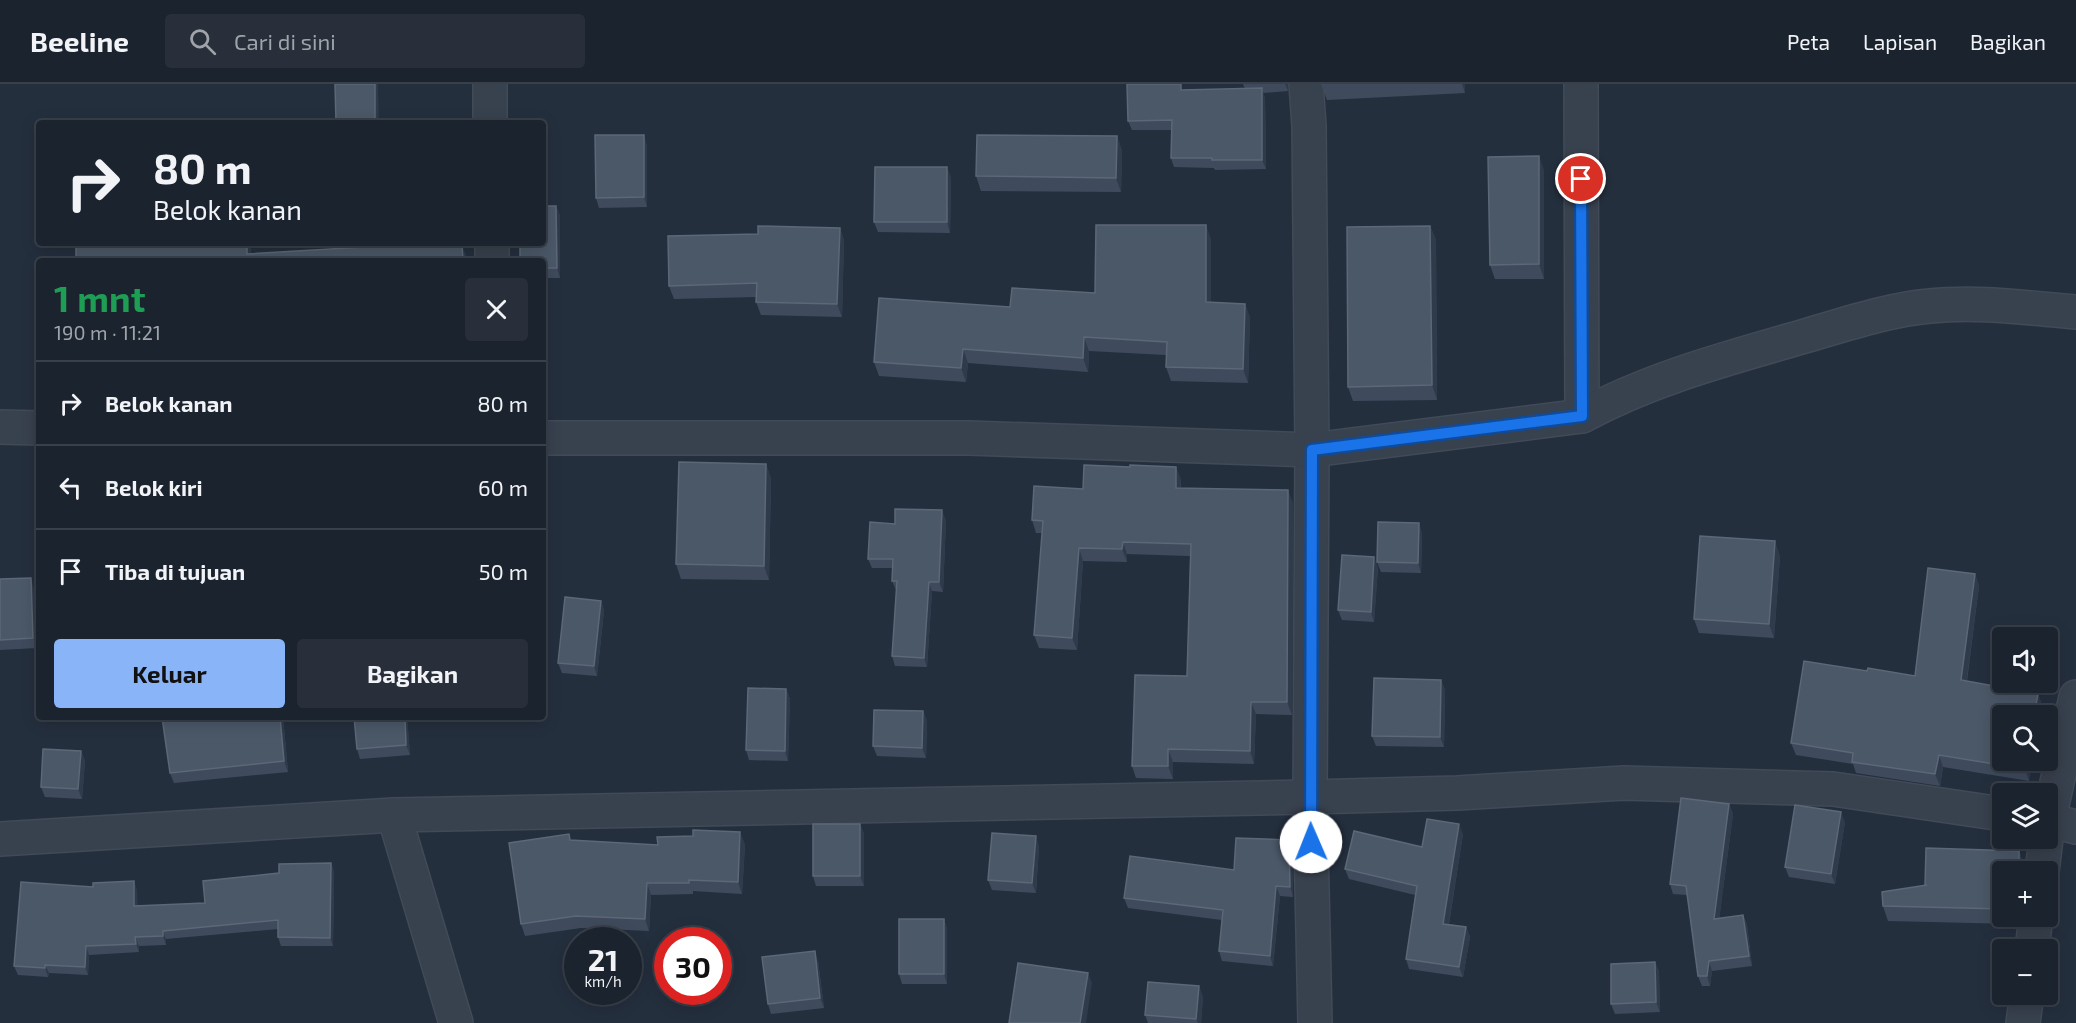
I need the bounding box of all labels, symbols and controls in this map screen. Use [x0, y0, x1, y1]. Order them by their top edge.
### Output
search box [165, 14, 585, 68]
text: Beeline [30, 24, 129, 58]
icon: search [186, 25, 219, 58]
text: Cari di sini [234, 28, 336, 54]
text: Peta [1787, 29, 1830, 54]
text: Lapisan [1863, 29, 1937, 54]
text: Bagikan [1970, 29, 2046, 54]
text: 80 m [153, 142, 252, 192]
icon: right [54, 144, 132, 222]
pin [1555, 153, 1606, 204]
icon: arrive [1564, 162, 1597, 195]
text: Belok kanan [153, 193, 302, 225]
text: 1 mnt [54, 276, 145, 319]
button: close [465, 278, 528, 341]
text: 190 m · 11:21 [54, 320, 161, 344]
icon: right [54, 387, 87, 420]
text: Belok kanan [105, 390, 232, 416]
text: 80 m [477, 390, 528, 416]
icon: left [54, 471, 87, 504]
text: Belok kiri [105, 474, 202, 500]
text: 60 m [478, 474, 528, 500]
icon: arrive [54, 555, 87, 588]
text: Tiba di tujuan [105, 558, 245, 584]
text: 50 m [479, 558, 528, 584]
map controls [1992, 627, 2058, 1005]
button: sound [1992, 627, 2058, 693]
button: Keluar [54, 639, 285, 708]
button: Bagikan [297, 639, 528, 708]
button: search [1992, 705, 2058, 771]
button: layers [1992, 783, 2058, 849]
position arrow [1279, 810, 1343, 874]
button: + [1992, 861, 2058, 927]
speed limit sign: 30 [654, 927, 732, 1005]
button: − [1992, 939, 2058, 1005]
text: 21 [588, 941, 618, 977]
text: km/h [584, 972, 622, 990]

